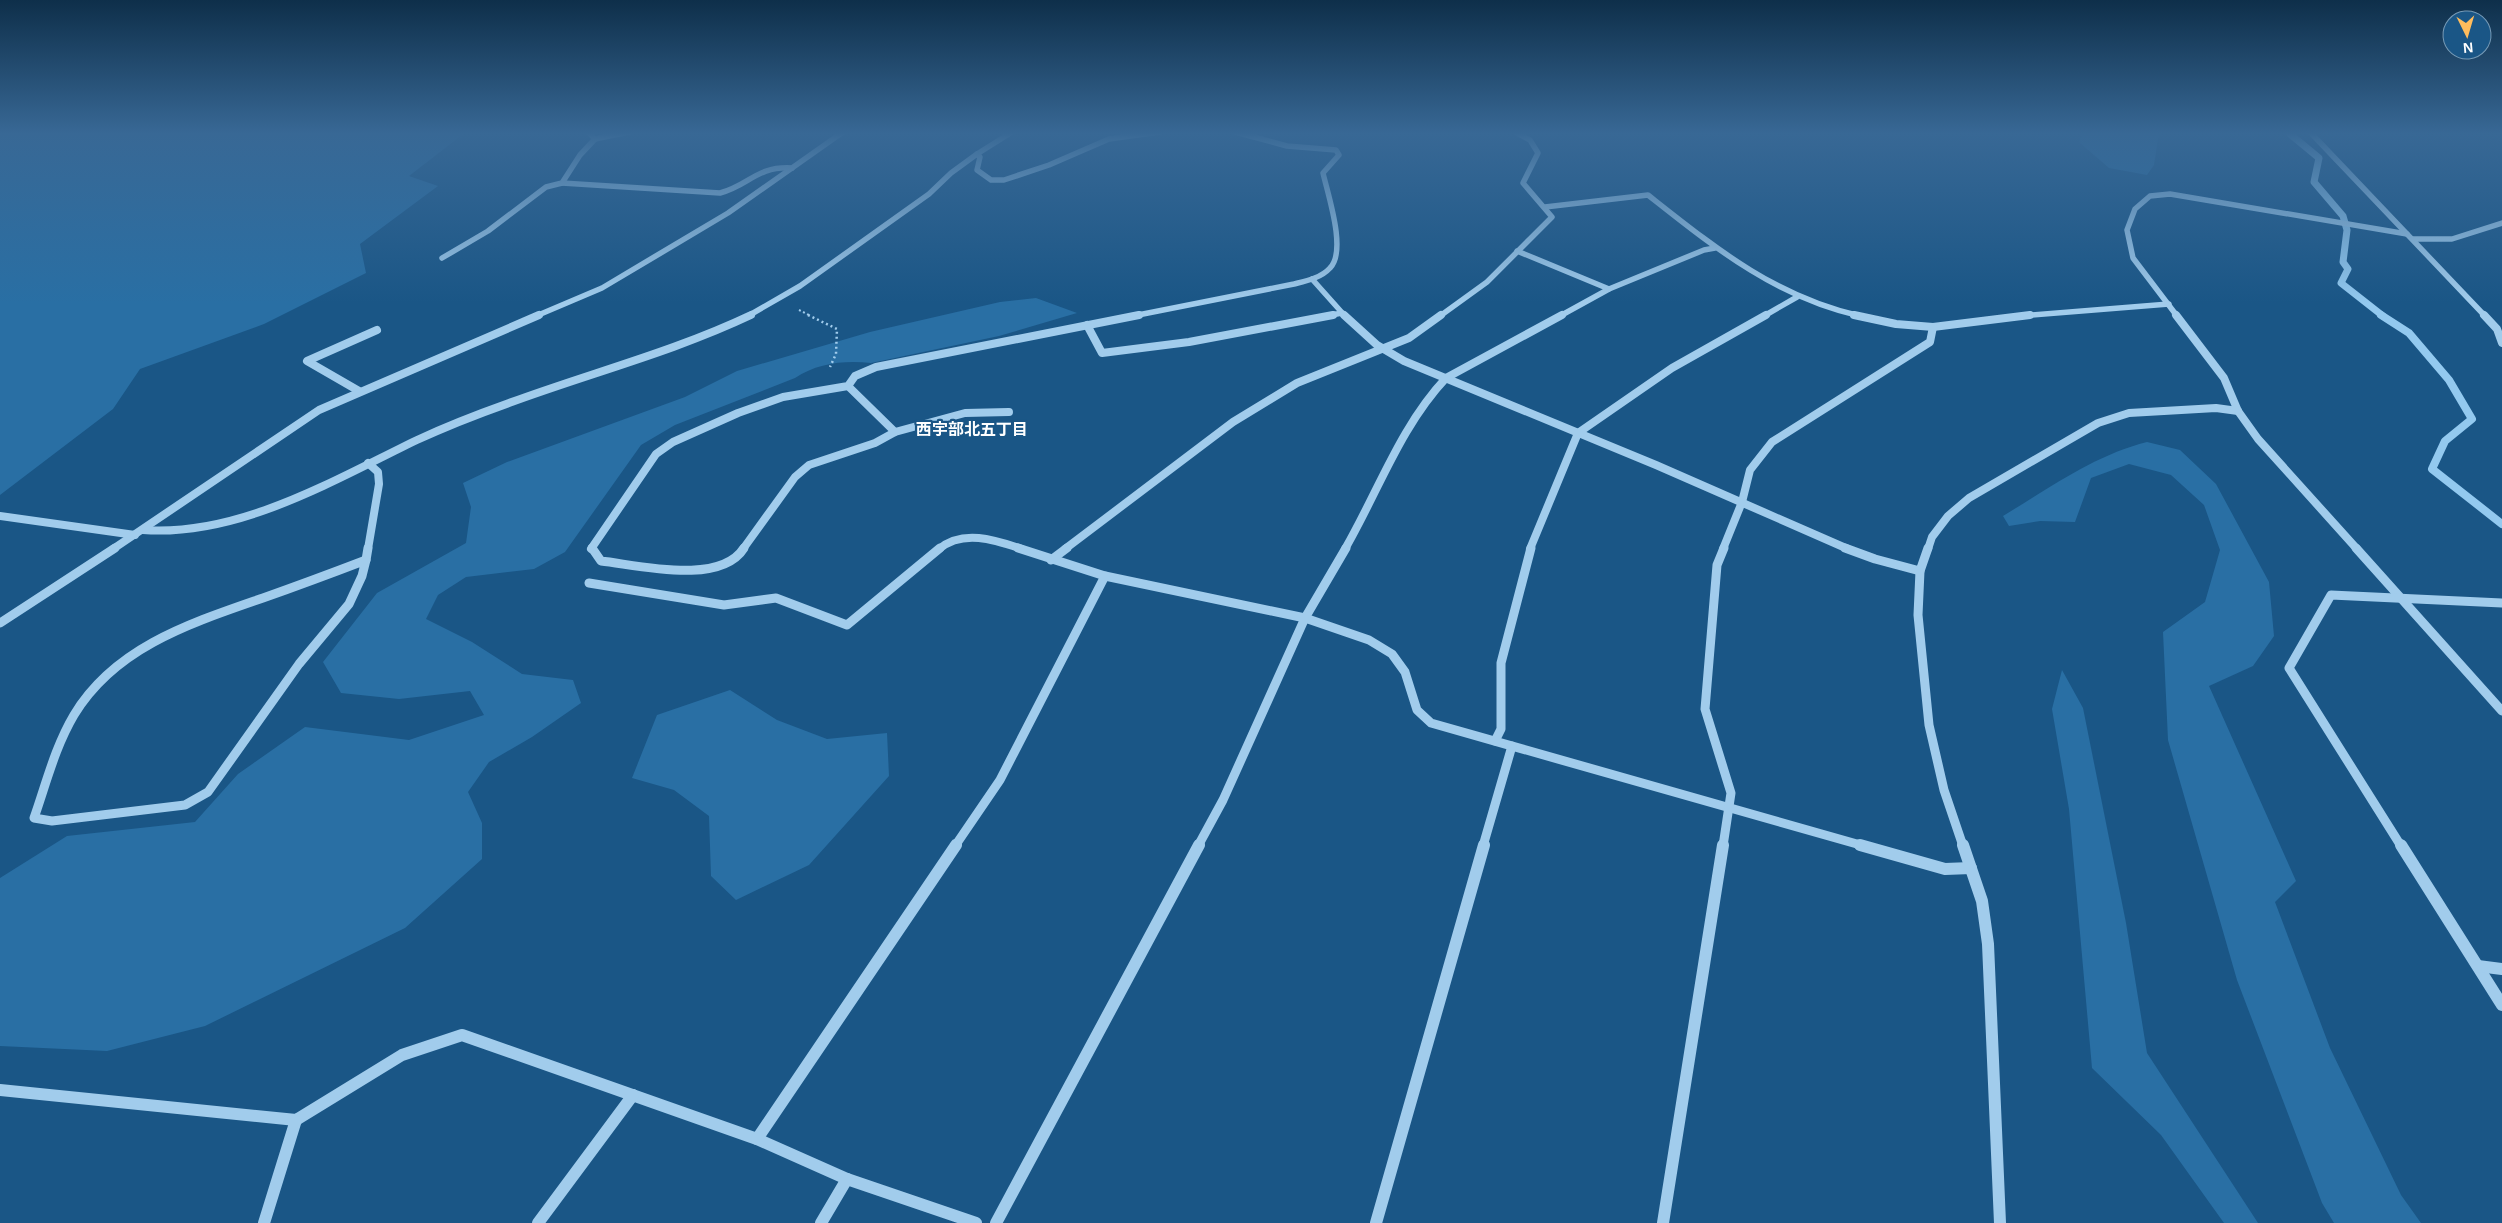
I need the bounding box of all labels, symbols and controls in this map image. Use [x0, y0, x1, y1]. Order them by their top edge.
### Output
north arrow [2442, 10, 2492, 60]
text: N [2462, 40, 2474, 56]
district label: 西宇部北五丁目 [916, 421, 1028, 438]

